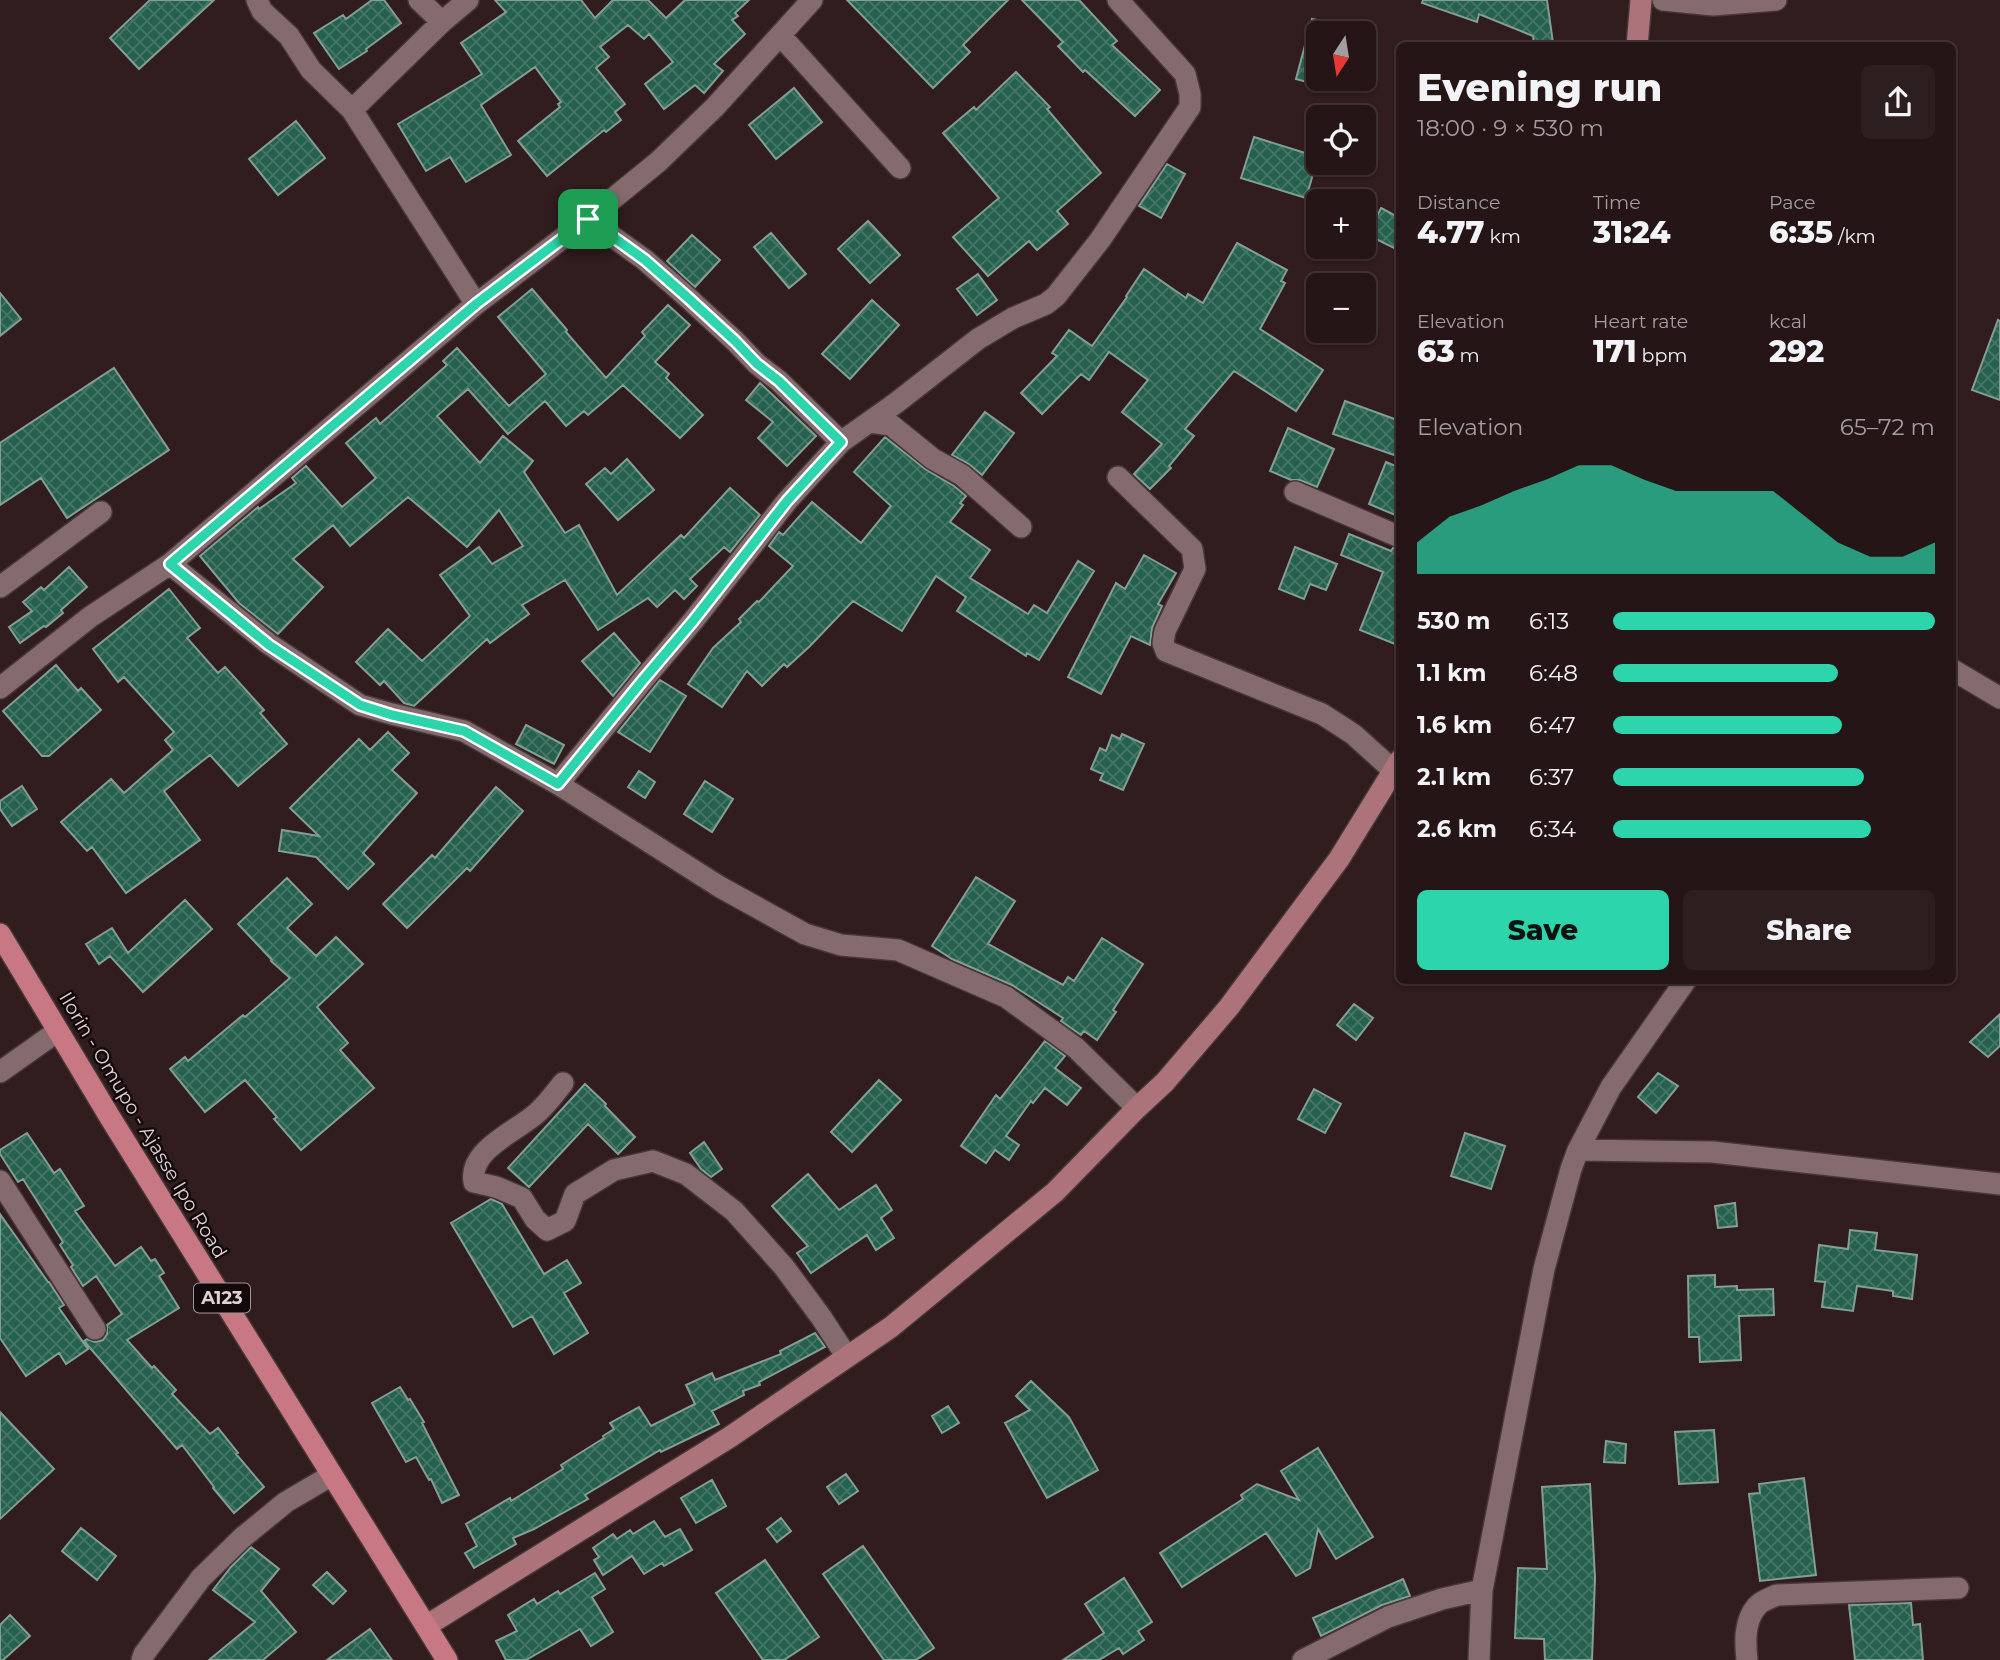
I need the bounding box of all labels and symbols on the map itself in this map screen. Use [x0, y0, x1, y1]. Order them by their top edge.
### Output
north arrow [1306, 21, 1376, 91]
pin [558, 189, 618, 249]
street label: Ilorin - Omupo - Ajasse Ipo Road [54, 988, 232, 1262]
road number: A123 [194, 1283, 250, 1312]

